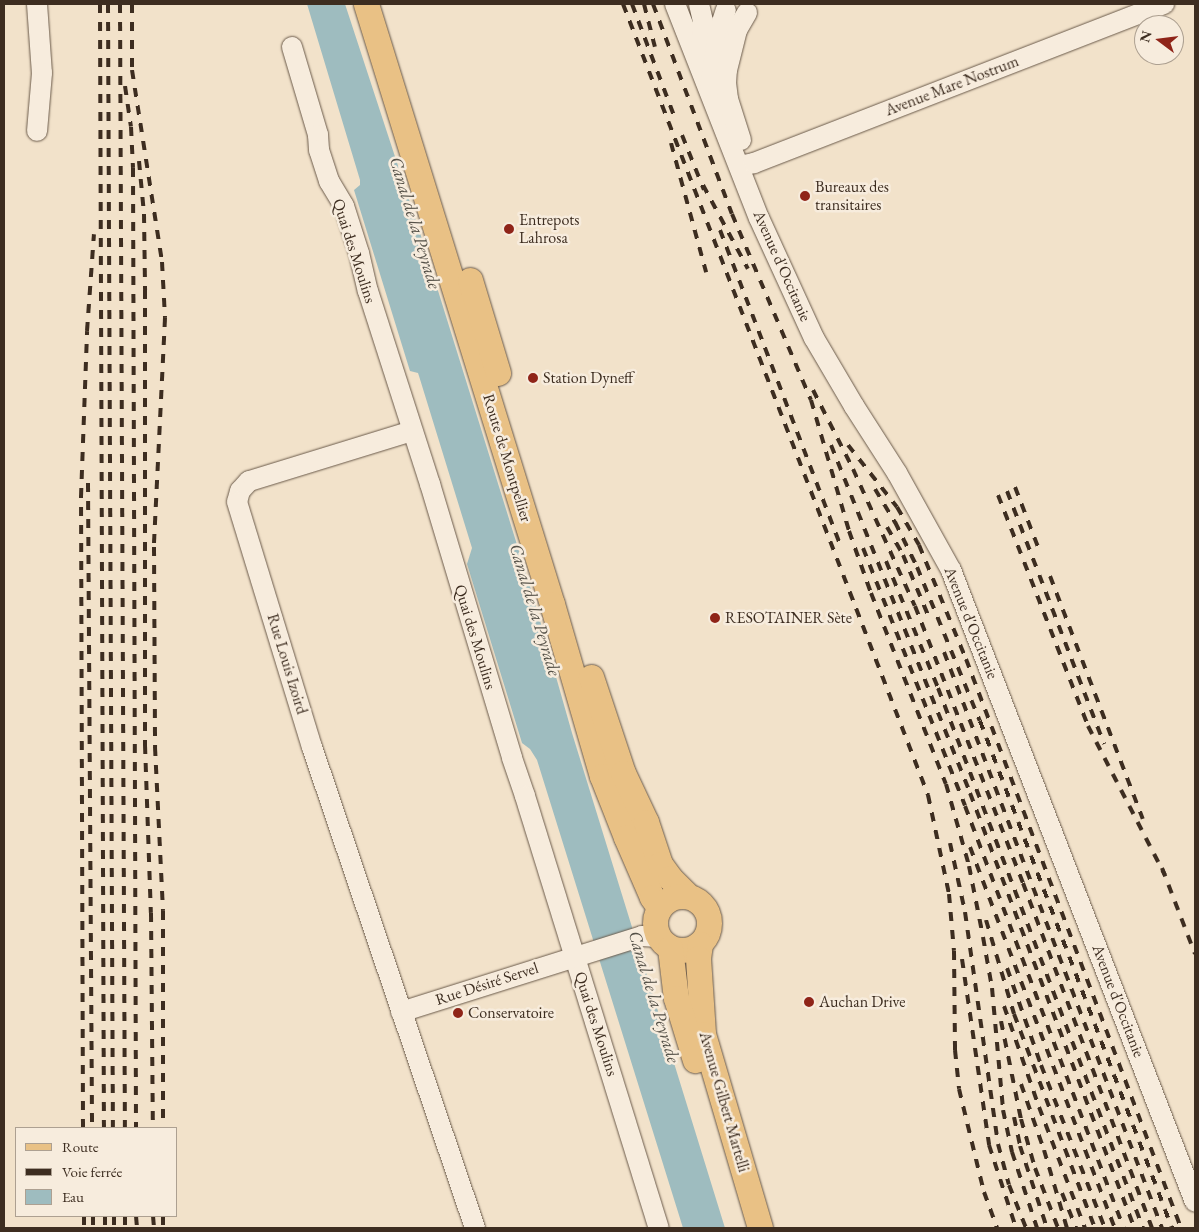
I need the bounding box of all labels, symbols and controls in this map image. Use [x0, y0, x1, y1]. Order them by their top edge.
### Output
north arrow [1134, 15, 1184, 65]
text: N [1135, 29, 1156, 44]
street label: Avenue Mare Nostrum [883, 52, 1021, 120]
water label: Canal de la Peyrade [385, 154, 445, 292]
place label: Bureaux des transitaires [815, 177, 889, 215]
marker: Bureaux des transitaires [799, 190, 811, 202]
street label: Quai des Moulins [328, 196, 380, 306]
street label: Avenue d'Occitanie [749, 208, 815, 324]
place label: Entrepots Lahrosa [519, 210, 579, 248]
marker: Entrepots Lahrosa [503, 223, 515, 235]
place label: Station Dyneff [543, 368, 633, 388]
marker: Station Dyneff [527, 372, 539, 384]
street label: Route de Montpellier [478, 392, 536, 524]
water label: Canal de la Peyrade [505, 541, 565, 679]
street label: Avenue d'Occitanie [940, 564, 1002, 682]
street label: Quai des Moulins [450, 582, 500, 692]
place label: RESOTAINER Sète [725, 608, 852, 628]
street label: Rue Louis Izoird [263, 611, 311, 717]
marker: RESOTAINER Sète [709, 612, 721, 624]
water label: Canal de la Peyrade [624, 928, 684, 1066]
street label: Avenue d'Occitanie [1088, 942, 1148, 1060]
street label: Rue Désiré Servel [433, 958, 541, 1010]
street label: Quai des Moulins [570, 969, 622, 1079]
place label: Auchan Drive [819, 992, 905, 1012]
marker: Auchan Drive [803, 996, 815, 1008]
place label: Conservatoire [468, 1003, 554, 1023]
marker: Conservatoire [452, 1007, 464, 1019]
street label: Avenue Gilbert Martelli [695, 1030, 753, 1174]
legend [15, 1127, 178, 1217]
text: Route [62, 1137, 99, 1156]
text: Voie ferrée [62, 1162, 122, 1181]
text: Eau [62, 1187, 84, 1206]

